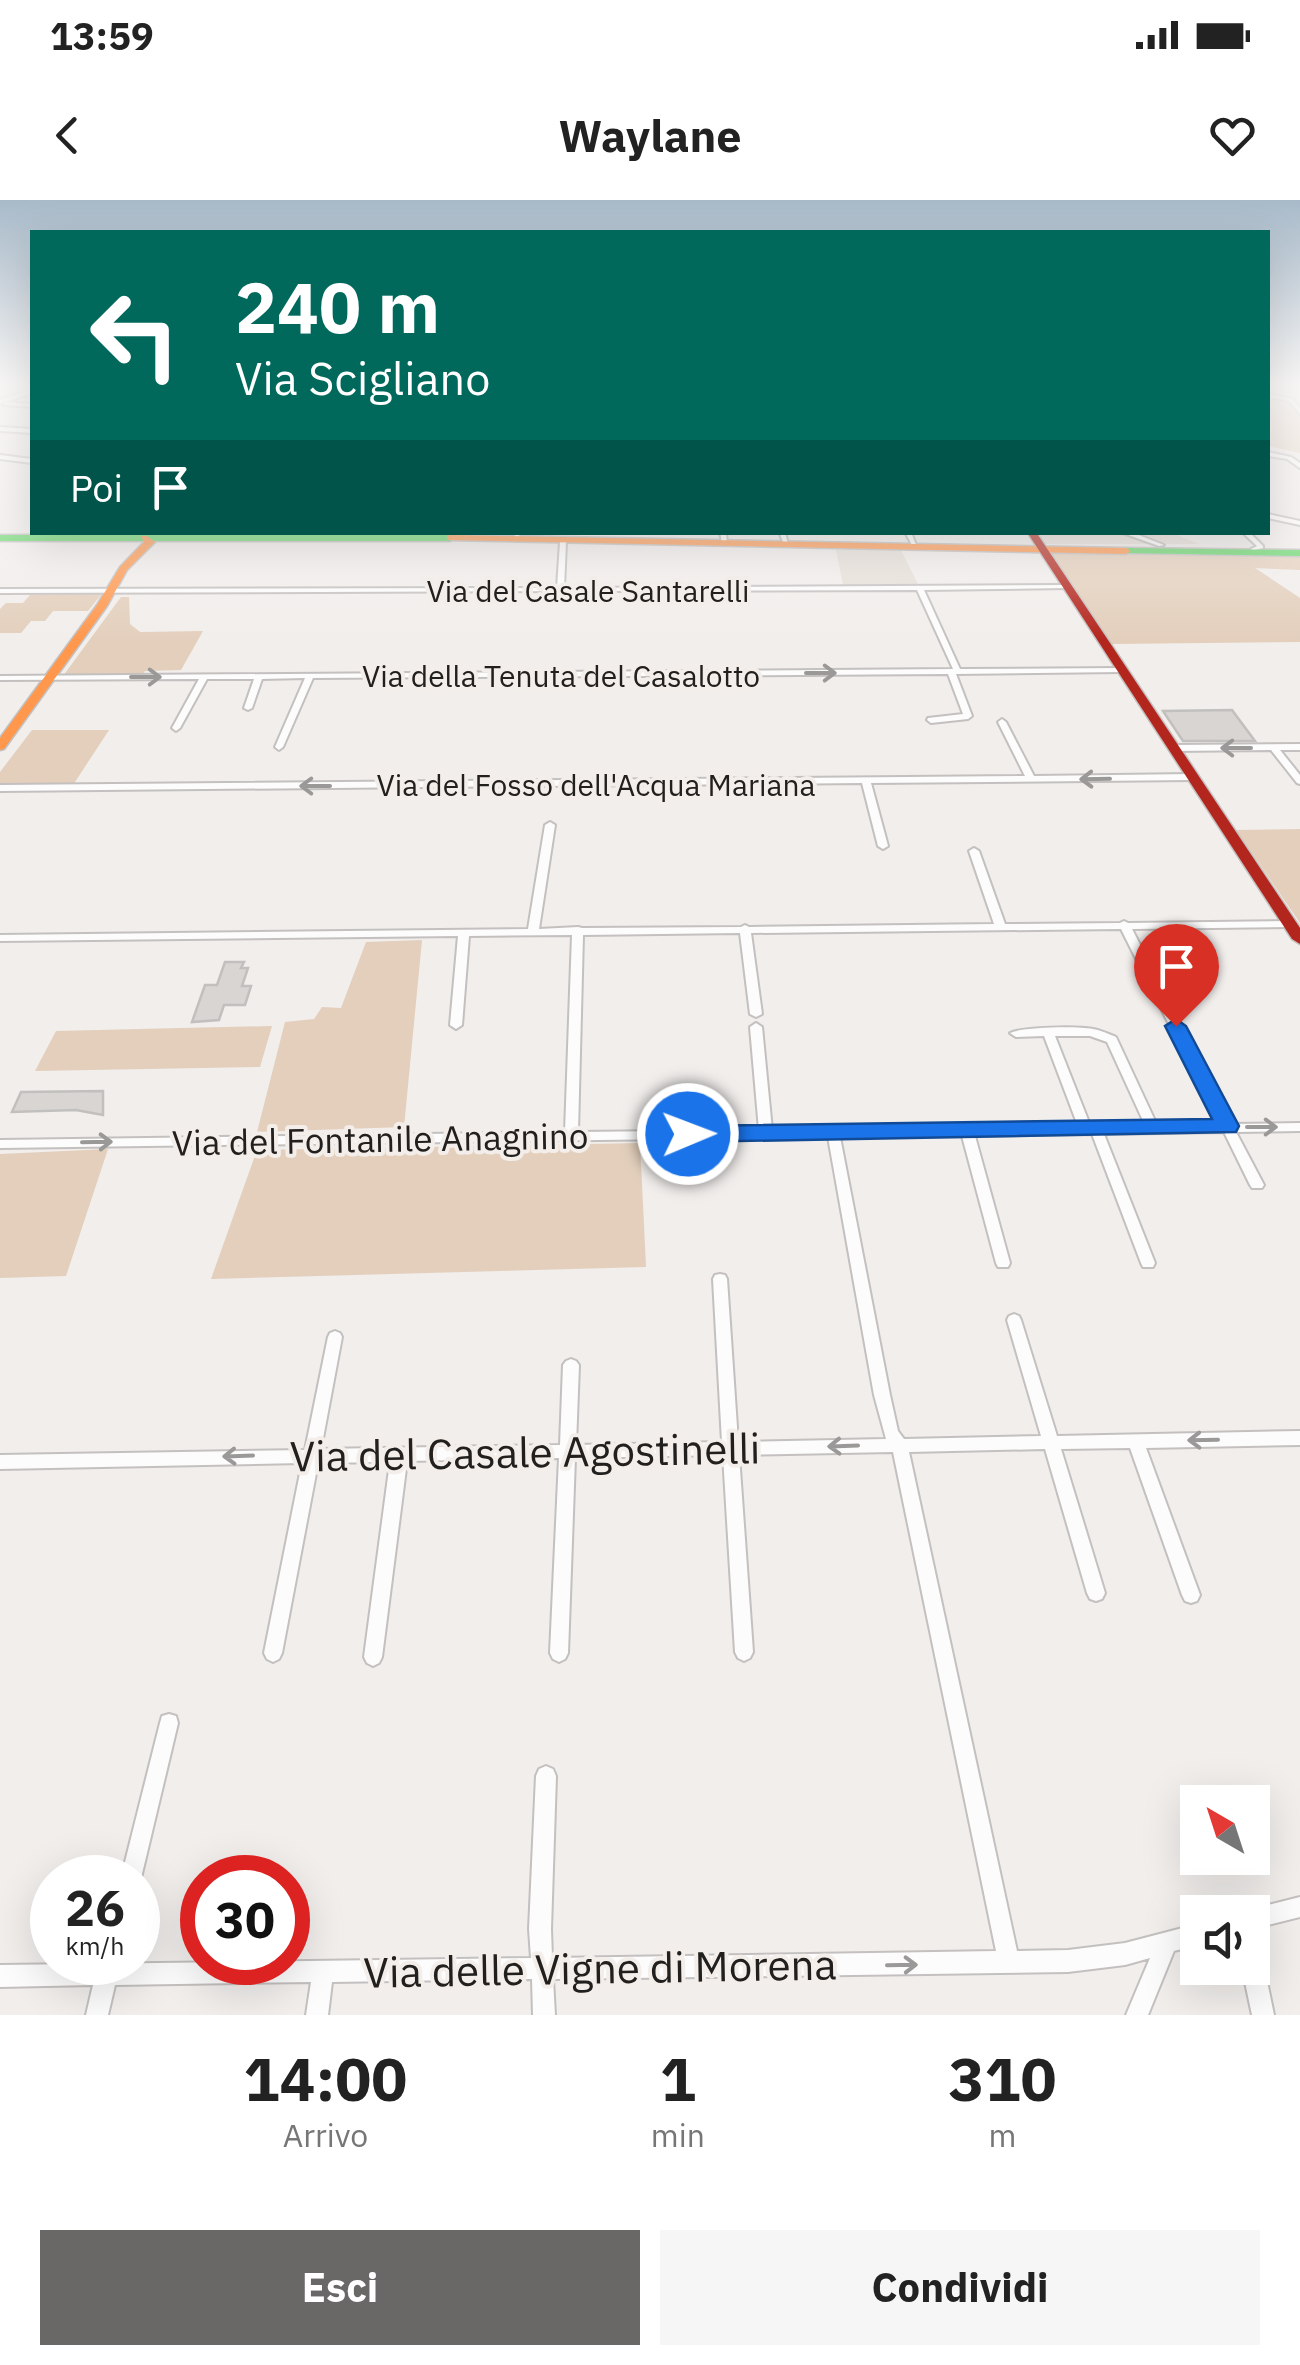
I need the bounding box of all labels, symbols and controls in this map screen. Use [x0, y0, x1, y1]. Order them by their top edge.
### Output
text: 13:59 [50, 11, 154, 60]
text: Waylane [558, 106, 742, 164]
icon: back [40, 108, 95, 163]
icon: heart [1205, 108, 1260, 163]
text: 240 m [235, 261, 440, 352]
icon: left [70, 270, 200, 400]
text: Via Scigliano [235, 349, 490, 407]
icon: arrive [143, 460, 198, 515]
text: Poi [70, 463, 123, 512]
street label: Via del Casale Santarelli [426, 571, 750, 610]
street label: Via della Tenuta del Casalotto [362, 656, 760, 695]
one-way arrow [804, 664, 837, 682]
one-way arrow [130, 668, 162, 686]
one-way arrow [1221, 738, 1254, 758]
street label: Via del Fosso dell'Acqua Mariana [376, 765, 816, 804]
one-way arrow [1079, 770, 1112, 788]
one-way arrow [299, 776, 332, 796]
pin [1134, 924, 1219, 1027]
icon: arrive [1149, 939, 1204, 994]
position arrow [636, 1082, 740, 1186]
street label: Via del Fontanile Anagnino [171, 1112, 589, 1166]
one-way arrow [1246, 1118, 1278, 1136]
one-way arrow [81, 1133, 113, 1152]
street label: Via del Casale Agostinelli [289, 1420, 761, 1484]
one-way arrow [1187, 1431, 1219, 1450]
one-way arrow [827, 1437, 859, 1456]
one-way arrow [222, 1446, 254, 1466]
north arrow [1180, 1785, 1270, 1875]
map controls [1180, 1785, 1270, 1985]
speed limit sign: 30 [180, 1855, 310, 1985]
text: 26 [65, 1875, 125, 1940]
button: sound [1180, 1895, 1270, 1985]
text: km/h [66, 1929, 124, 1962]
street label: Via delle Vigne di Morena [363, 1936, 837, 2000]
one-way arrow [886, 1956, 918, 1974]
text: 14:00 [244, 2039, 407, 2118]
text: 1 [660, 2039, 696, 2118]
text: 310 [948, 2039, 1056, 2118]
text: Arrivo [283, 2114, 368, 2156]
text: min [651, 2114, 705, 2156]
text: m [989, 2114, 1016, 2156]
button: Esci [40, 2230, 640, 2345]
button: Condividi [660, 2230, 1260, 2345]

